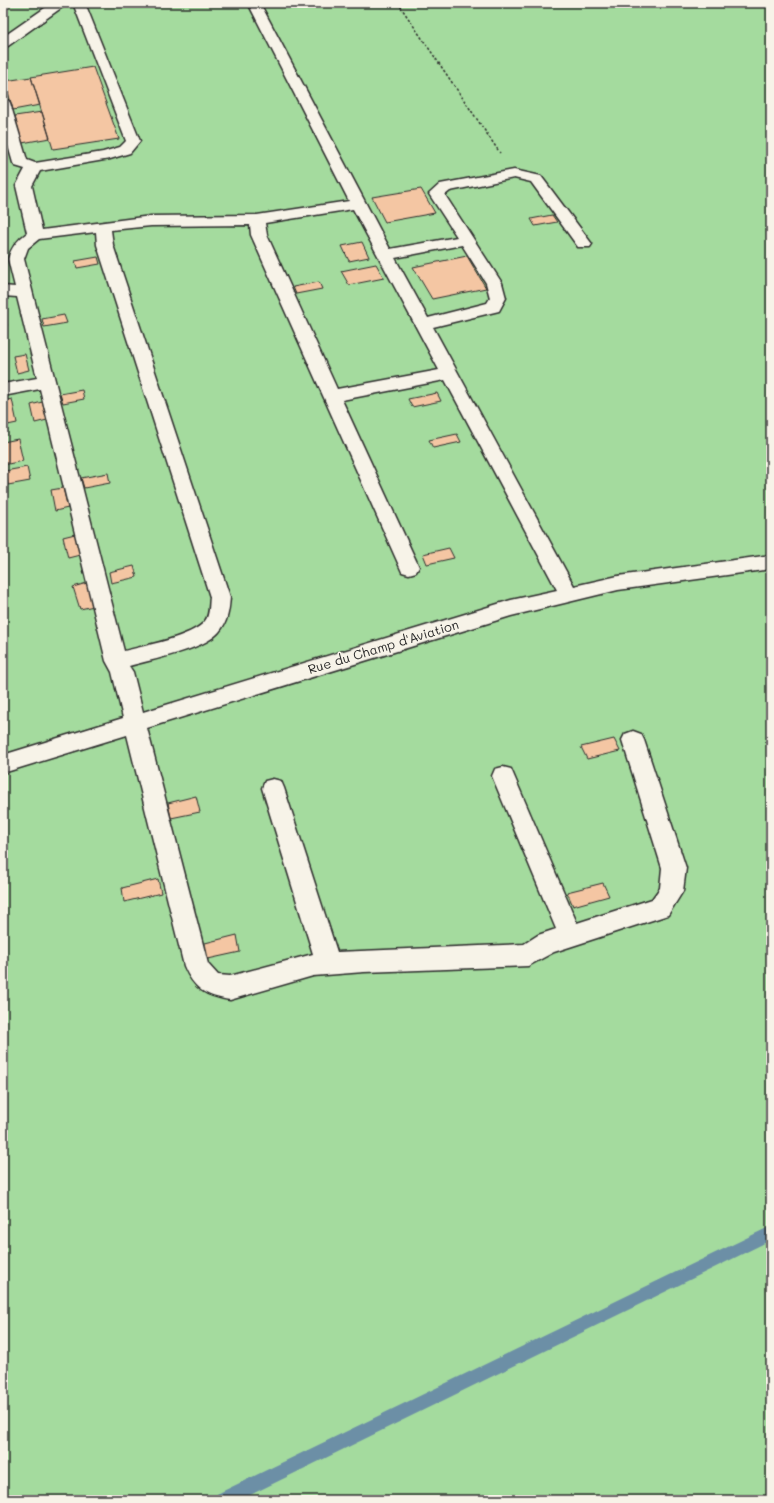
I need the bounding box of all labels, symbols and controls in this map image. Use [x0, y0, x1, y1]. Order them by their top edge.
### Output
street label: Rue du Champ d'Aviation [306, 615, 460, 677]

